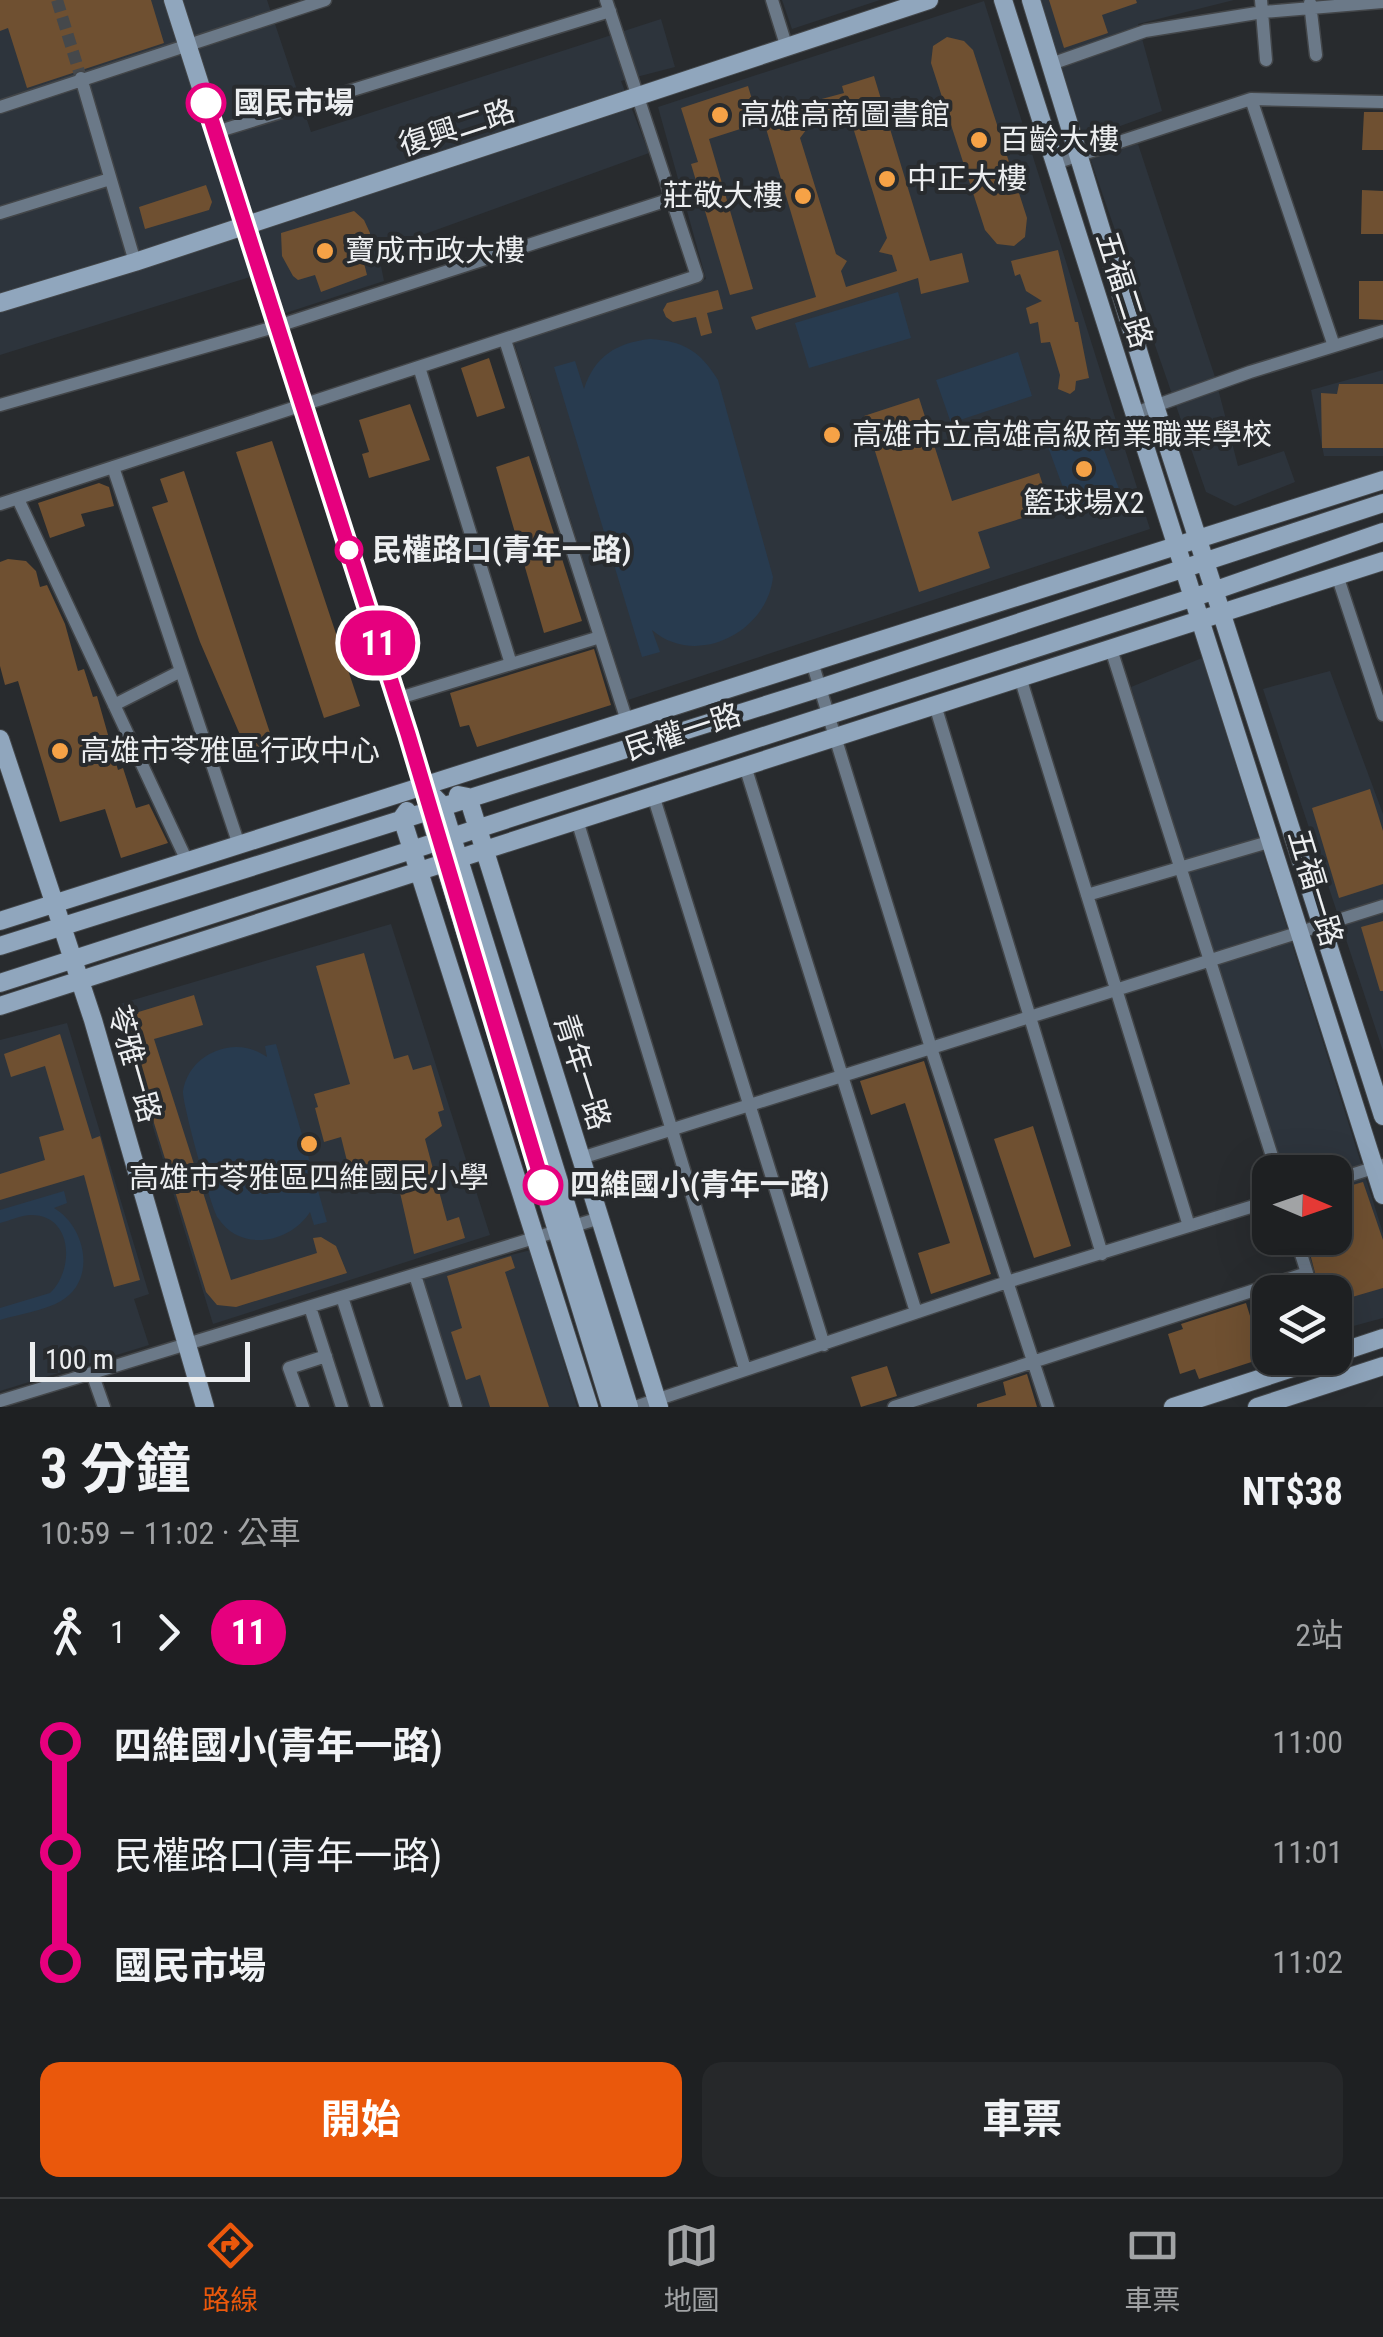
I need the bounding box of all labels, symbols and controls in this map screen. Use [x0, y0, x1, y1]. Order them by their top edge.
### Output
marker: 國民市場 [187, 84, 225, 122]
place label: 國民市場 [234, 85, 354, 120]
street label: 復興二路 [394, 92, 519, 163]
place label: 高雄高商圖書館 [740, 97, 950, 132]
marker: 高雄高商圖書館 [709, 104, 731, 126]
place label: 百齡大樓 [999, 122, 1119, 157]
marker: 百齡大樓 [968, 129, 990, 151]
place label: 中正大樓 [907, 161, 1027, 196]
marker: 中正大樓 [876, 168, 898, 190]
place label: 莊敬大樓 [663, 178, 783, 213]
marker: 莊敬大樓 [792, 185, 814, 207]
street label: 五福二路 [1089, 227, 1160, 352]
place label: 寶成市政大樓 [345, 233, 525, 268]
marker: 寶成市政大樓 [314, 240, 336, 262]
place label: 高雄市立高雄高級商業職業學校 [852, 417, 1272, 452]
marker: 高雄市立高雄高級商業職業學校 [821, 424, 843, 446]
marker: 籃球場X2 [1073, 458, 1095, 480]
place label: 籃球場X2 [1023, 485, 1145, 520]
place label: 民權路口(青年一路) [372, 532, 631, 567]
marker: 民權路口(青年一路) [336, 537, 362, 563]
line badge: 11 [333, 610, 423, 676]
text: 11 [360, 623, 396, 664]
street label: 民權一路 [620, 696, 745, 767]
place label: 高雄市苓雅區行政中心 [80, 733, 380, 768]
marker: 高雄市苓雅區行政中心 [49, 740, 71, 762]
street label: 五福一路 [1281, 825, 1350, 950]
street label: 苓雅一路 [101, 1001, 168, 1126]
street label: 青年一路 [547, 1009, 618, 1134]
marker: 高雄市苓雅區四維國民小學 [298, 1133, 320, 1155]
north arrow [1252, 1155, 1352, 1255]
map controls [1252, 1155, 1352, 1375]
place label: 高雄市苓雅區四維國民小學 [129, 1160, 489, 1195]
marker: 四維國小(青年一路) [524, 1166, 562, 1204]
place label: 四維國小(青年一路) [570, 1167, 829, 1202]
button: layers [1252, 1275, 1352, 1375]
scale bar [30, 1337, 250, 1382]
text: 100 m [45, 1343, 114, 1376]
text: 3 分鐘 [40, 1437, 190, 1501]
text: NT$38 [1242, 1470, 1343, 1514]
text: 10:59 – 11:02 · 公車 [40, 1514, 301, 1552]
icon: walk [40, 1605, 95, 1660]
icon: forward [141, 1605, 196, 1660]
text: 11 [231, 1612, 266, 1653]
text: 1 [110, 1613, 126, 1651]
text: 2站 [1295, 1616, 1343, 1654]
text: 11:00 [1272, 1723, 1343, 1761]
text: 四維國小(青年一路) [114, 1724, 443, 1768]
text: 11:01 [1272, 1833, 1343, 1871]
text: 民權路口(青年一路) [114, 1834, 442, 1878]
text: 11:02 [1272, 1943, 1343, 1981]
text: 國民市場 [114, 1944, 266, 1988]
button: 開始 [40, 2062, 682, 2177]
button: 車票 [702, 2062, 1343, 2177]
tab: 路線 [202, 2218, 259, 2318]
tab: 地圖 [663, 2218, 720, 2318]
tab: 車票 [1124, 2218, 1181, 2318]

